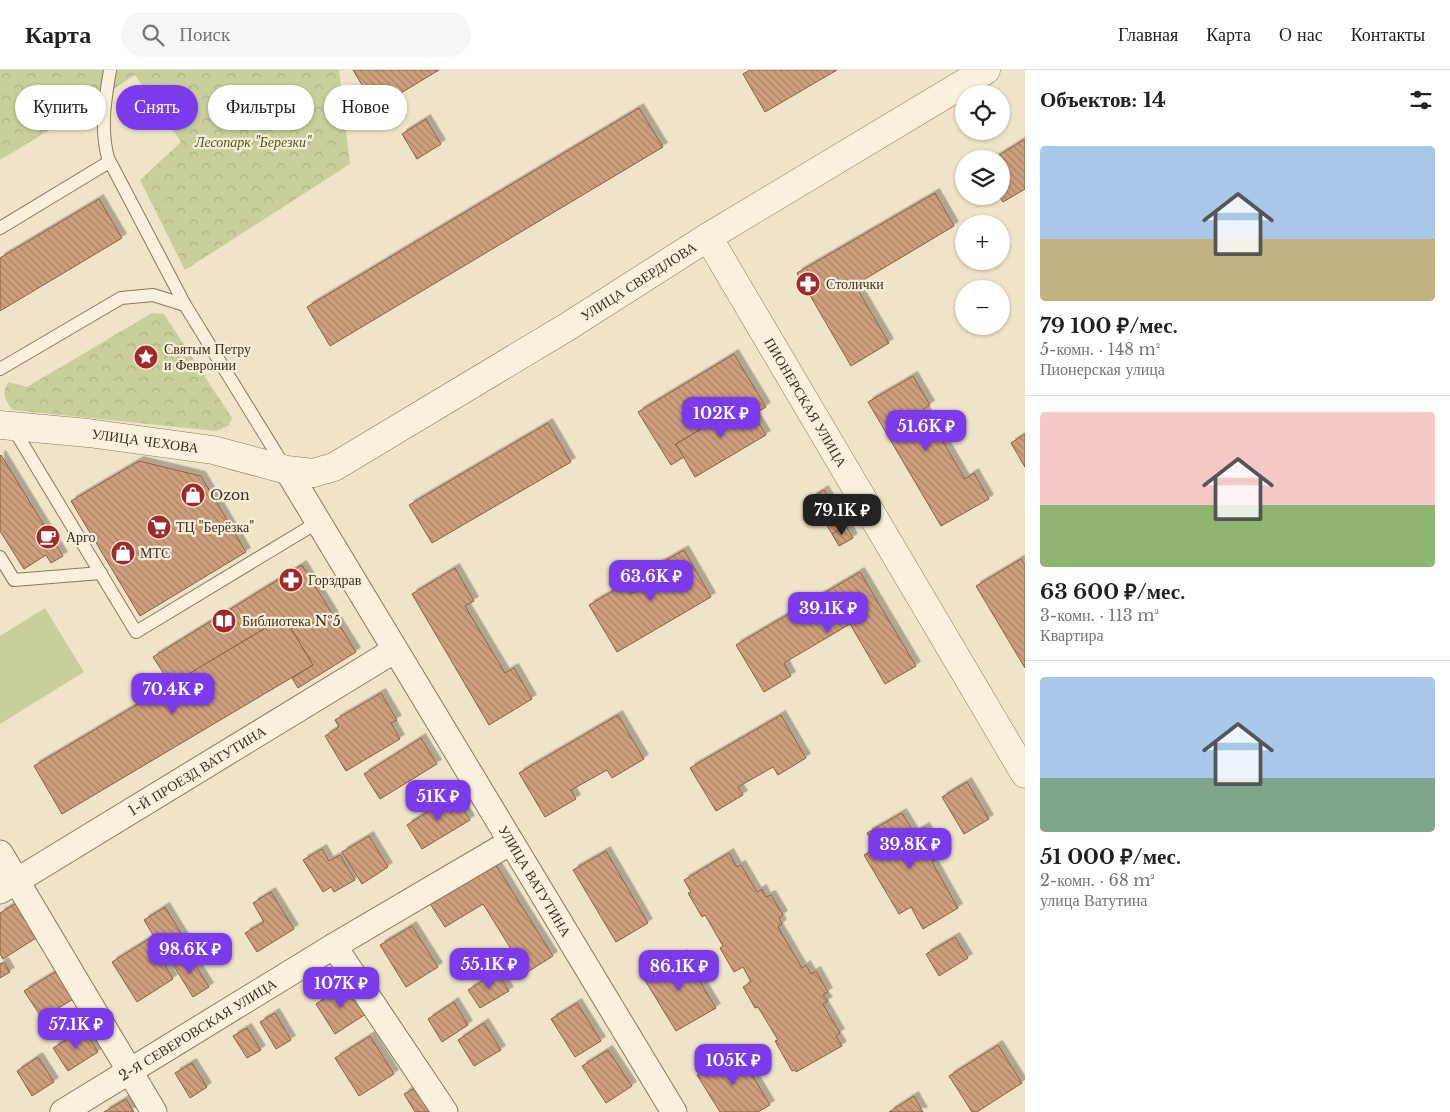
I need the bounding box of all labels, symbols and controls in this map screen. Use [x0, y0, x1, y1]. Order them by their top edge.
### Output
search box [121, 12, 471, 57]
text: Карта [25, 20, 91, 49]
icon: search [139, 21, 167, 49]
text: Поиск [179, 23, 230, 46]
text: Главная [1118, 24, 1178, 46]
text: Карта [1206, 24, 1251, 46]
text: О нас [1279, 24, 1323, 46]
text: Контакты [1351, 24, 1425, 46]
chip: Купить [15, 85, 106, 130]
chip: Снять [116, 85, 198, 130]
chip: Фильтры [208, 85, 314, 130]
chip: Новое [324, 85, 407, 130]
map controls [955, 85, 1010, 335]
button: locate [955, 85, 1010, 140]
icon: filters [1407, 86, 1435, 114]
text: Объектов: 14 [1040, 87, 1166, 113]
park label: Лесопарк "Березки" [194, 133, 312, 151]
button: layers [955, 150, 1010, 205]
icon: home [1193, 179, 1283, 269]
button: + [955, 215, 1010, 270]
street label: УЛИЦА СВЕРДЛОВА [577, 237, 701, 325]
pharmacy icon: Столички [795, 271, 821, 297]
place label: Столички [826, 275, 884, 293]
button: − [955, 280, 1010, 335]
text: 79 100 ₽/мес. [1040, 313, 1178, 339]
street label: ПИОНЕРСКАЯ УЛИЦА [760, 334, 851, 471]
text: 5-комн. · 148 m² [1040, 339, 1160, 359]
place label: Святым Петру и Февронии [164, 340, 251, 374]
place icon: Святым Петру и Февронии [133, 344, 159, 370]
text: Пионерская улица [1040, 359, 1165, 379]
pin: 102K ₽ [680, 396, 762, 439]
text: 102K ₽ [693, 403, 749, 423]
pin: 51.6K ₽ [880, 410, 972, 452]
text: 51.6K ₽ [897, 416, 955, 436]
street label: УЛИЦА ЧЕХОВА [90, 425, 201, 457]
icon: home [1193, 444, 1283, 534]
shop icon: Ozon [180, 482, 206, 508]
place label: Ozon [210, 486, 250, 504]
pin: 79.1K ₽ [796, 494, 888, 536]
text: 79.1K ₽ [814, 500, 870, 520]
supermarket icon: ТЦ "Берёзка" [146, 514, 172, 540]
place label: ТЦ "Берёзка" [176, 518, 254, 536]
cafe icon: Арго [35, 524, 61, 550]
place label: Арго [66, 528, 96, 546]
shop icon: МТС [110, 540, 136, 566]
place label: МТС [140, 544, 170, 562]
pin: 63.6K ₽ [605, 560, 697, 602]
text: 63.6K ₽ [620, 566, 682, 586]
pharmacy icon: Горздрав [278, 567, 304, 593]
place label: Горздрав [308, 571, 362, 589]
text: 63 600 ₽/мес. [1040, 579, 1185, 605]
pin: 39.1K ₽ [782, 592, 874, 634]
text: 39.1K ₽ [799, 598, 857, 618]
text: 3-комн. · 113 m² [1040, 605, 1159, 625]
library icon: Библиотека №5 [211, 608, 237, 634]
place label: Библиотека №5 [242, 612, 341, 630]
text: Квартира [1040, 625, 1104, 645]
pin: 70.4K ₽ [127, 672, 219, 715]
text: 70.4K ₽ [142, 679, 204, 699]
icon: home [1193, 709, 1283, 799]
street label: 1-Й ПРОЕЗД ВАТУТИНА [125, 721, 270, 820]
pin: 51K ₽ [403, 780, 473, 822]
text: 51K ₽ [417, 786, 459, 806]
street label: УЛИЦА ВАТУТИНА [494, 822, 576, 941]
pin: 39.8K ₽ [864, 828, 956, 870]
text: 39.8K ₽ [879, 834, 941, 854]
text: 51 000 ₽/мес. [1040, 844, 1181, 870]
text: 2-комн. · 68 m² [1040, 870, 1155, 890]
text: улица Ватутина [1040, 890, 1147, 910]
pin: 98.6K ₽ [144, 932, 236, 975]
text: 98.6K ₽ [159, 939, 221, 959]
pin: 55.1K ₽ [443, 948, 535, 990]
pin: 86.1K ₽ [633, 950, 725, 992]
text: 55.1K ₽ [461, 954, 517, 974]
text: 86.1K ₽ [650, 956, 708, 976]
pin: 107K ₽ [300, 966, 382, 1009]
text: 107K ₽ [314, 973, 368, 993]
street label: 2-Я СЕВЕРОВСКАЯ УЛИЦА [115, 974, 281, 1085]
pin: 57.1K ₽ [30, 1008, 122, 1050]
text: 57.1K ₽ [49, 1014, 103, 1034]
pin: 105K ₽ [692, 1044, 774, 1086]
text: 105K ₽ [706, 1050, 760, 1070]

